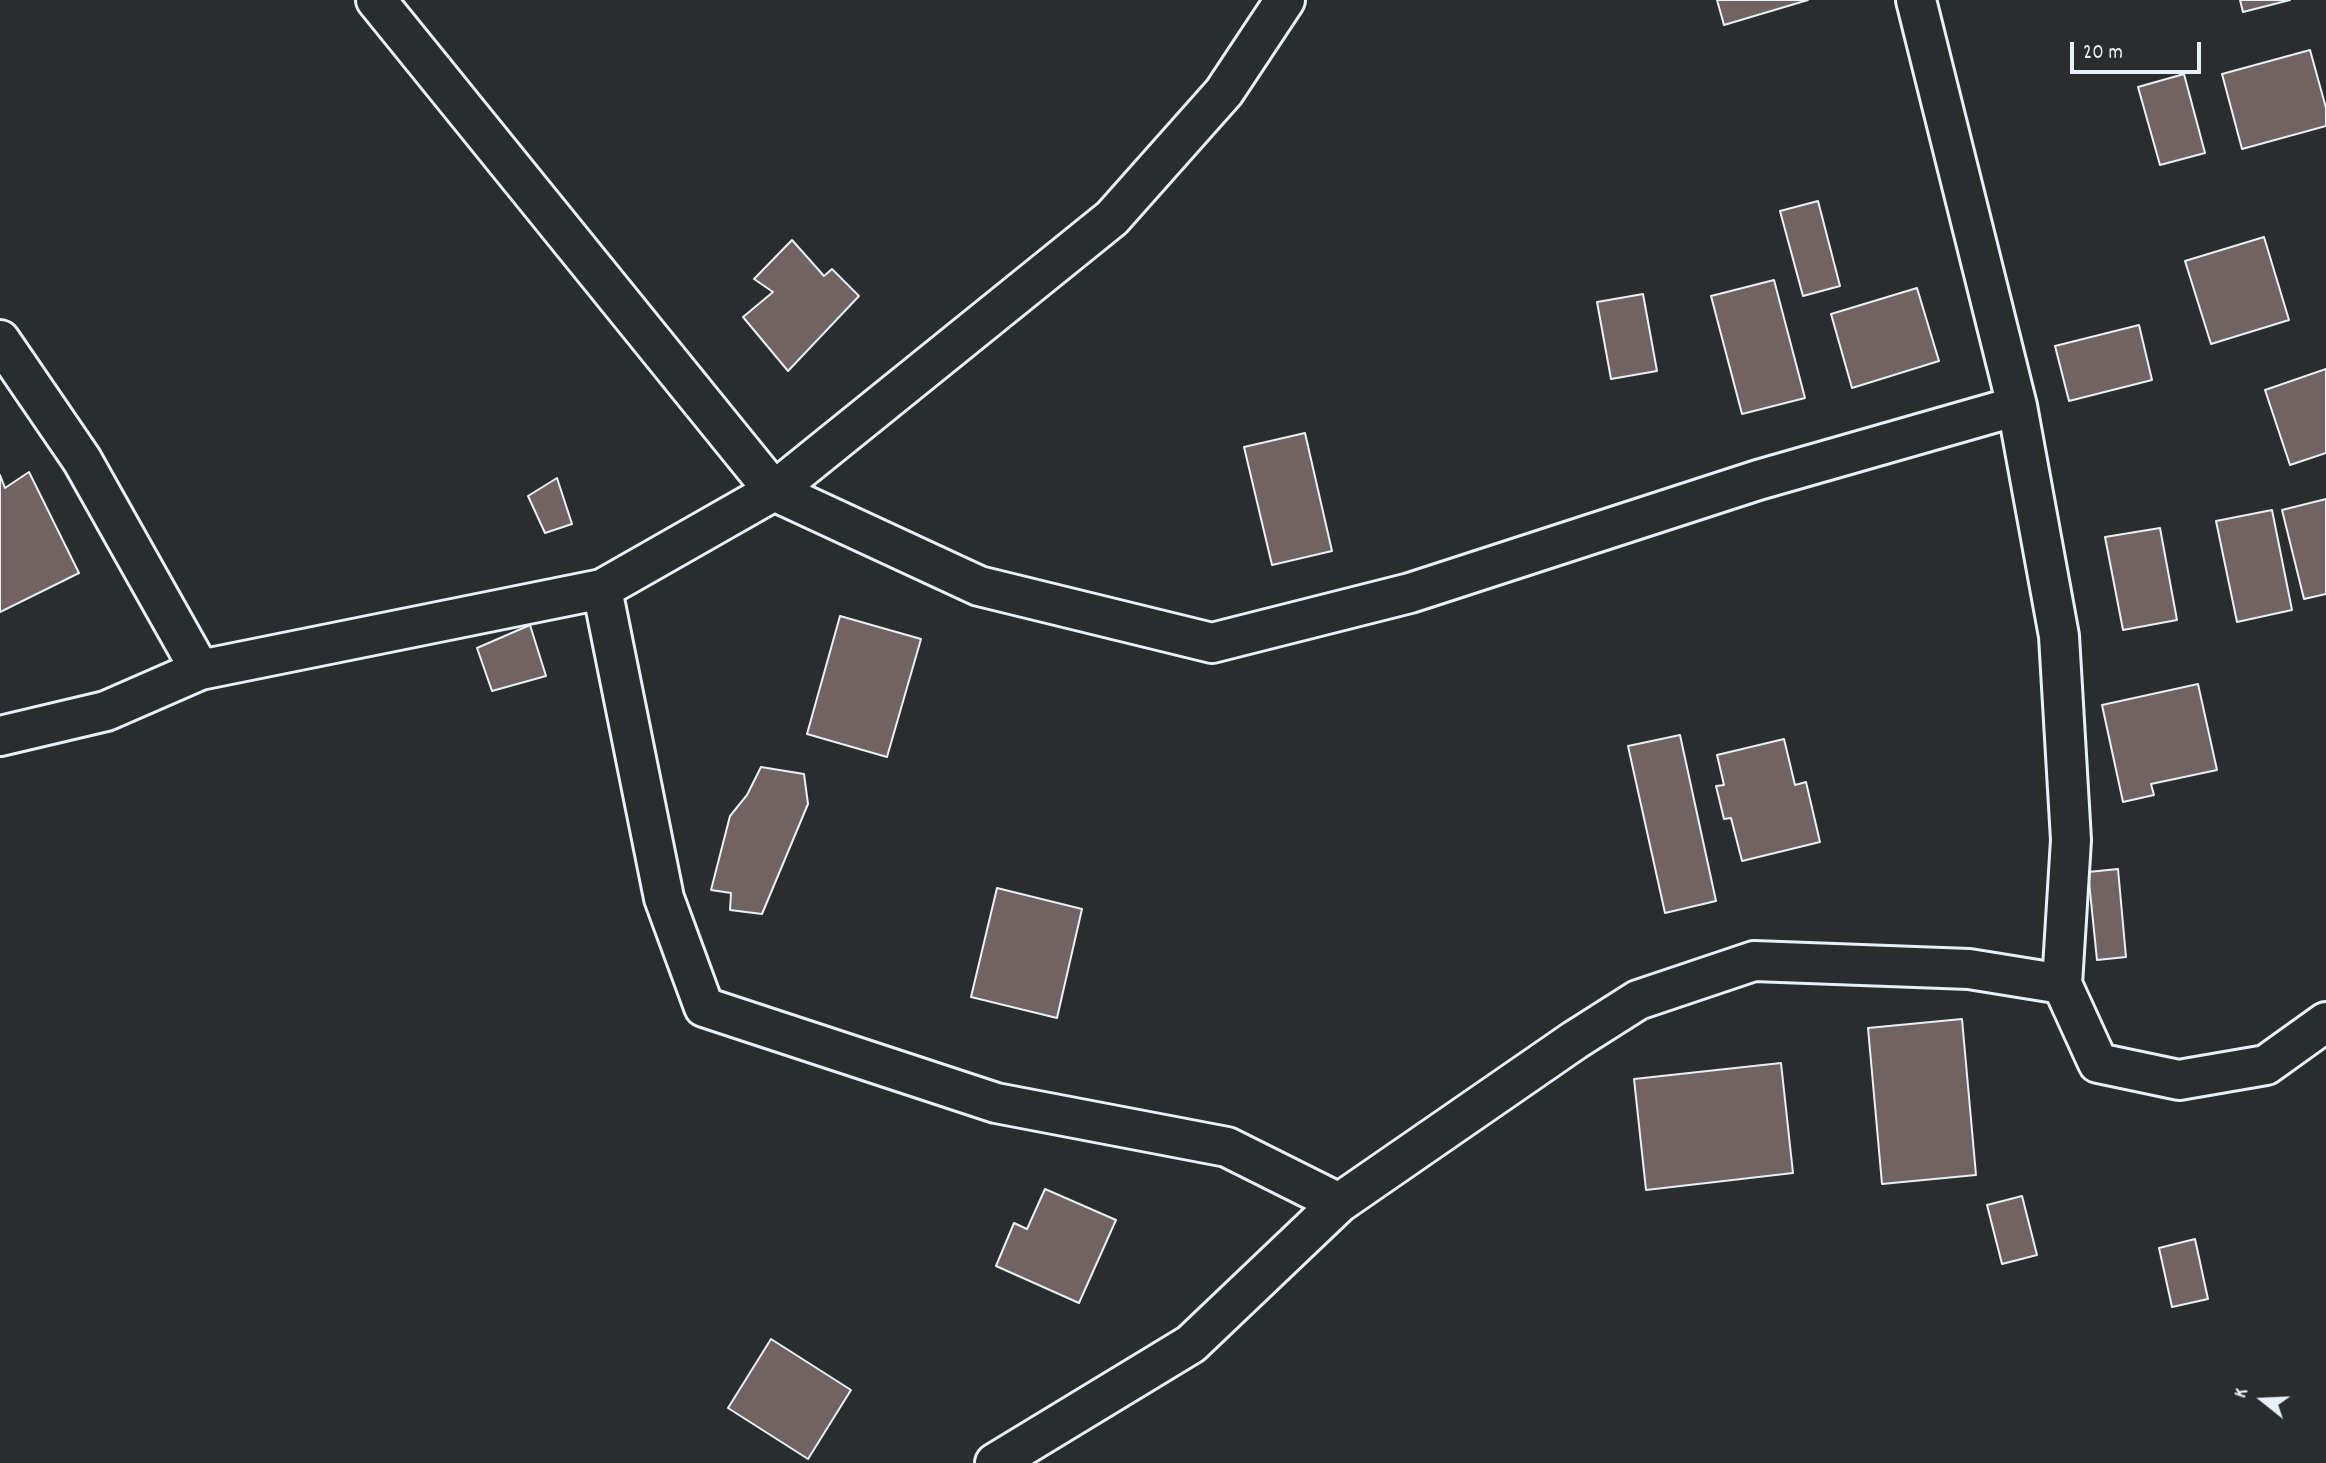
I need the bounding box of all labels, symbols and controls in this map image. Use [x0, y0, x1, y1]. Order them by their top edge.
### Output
scale bar [2074, 28, 2205, 72]
text: 20 m [2083, 39, 2123, 69]
north arrow [2228, 1365, 2298, 1435]
text: K [2228, 1385, 2257, 1402]

